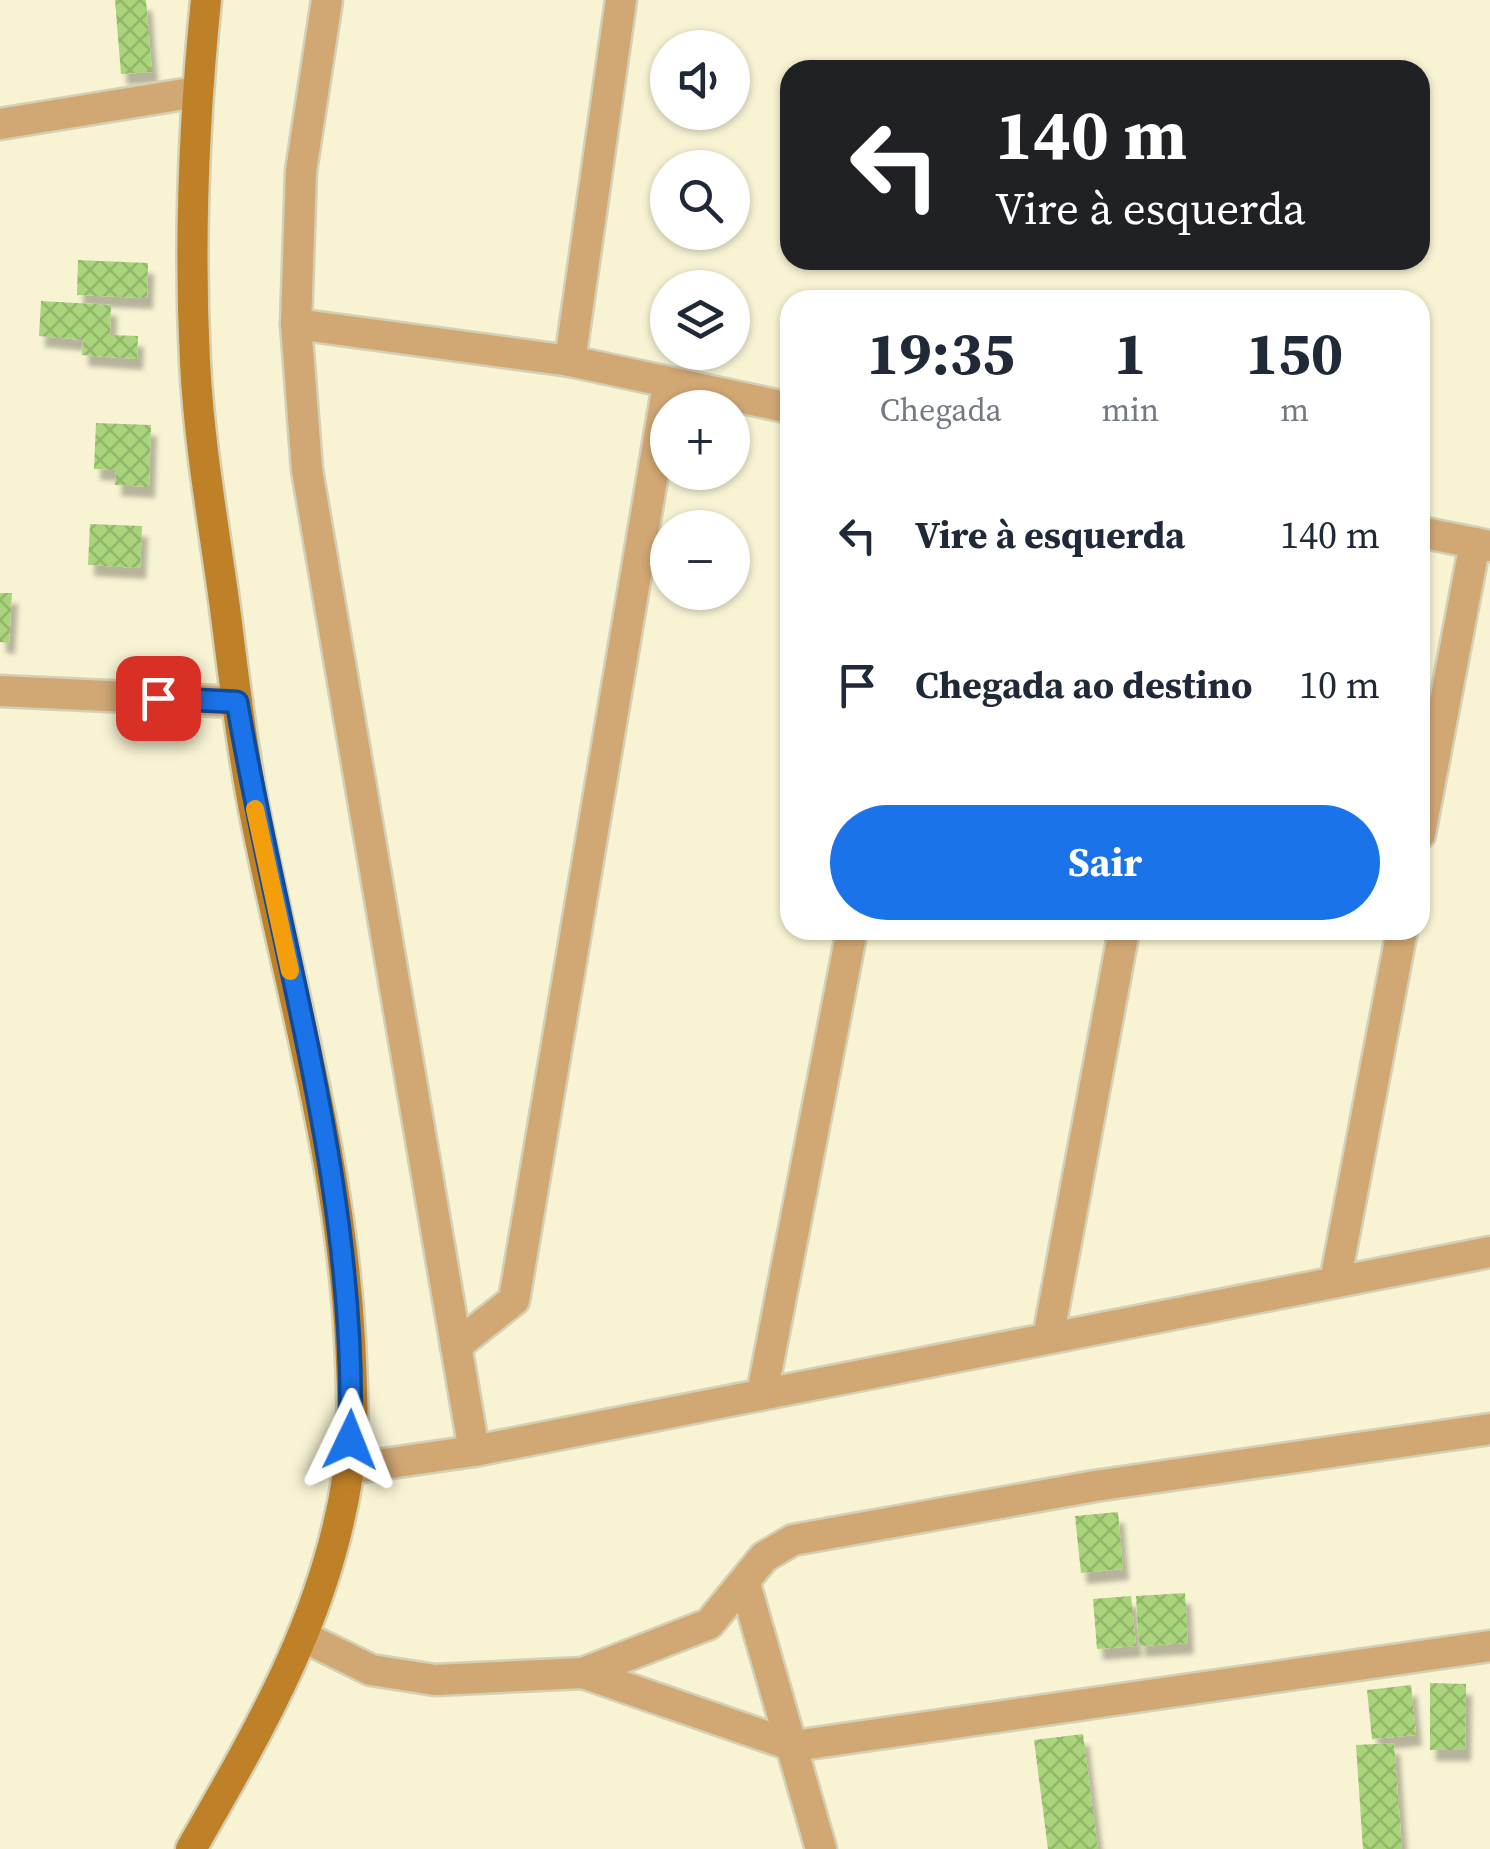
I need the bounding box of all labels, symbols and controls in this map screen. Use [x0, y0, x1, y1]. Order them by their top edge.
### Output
map controls [650, 30, 750, 610]
button: sound [650, 30, 750, 130]
text: 140 m [995, 86, 1187, 182]
icon: left [830, 100, 960, 230]
button: search [650, 150, 750, 250]
text: Vire à esquerda [995, 177, 1306, 239]
button: layers [650, 270, 750, 370]
text: 19:35 [867, 312, 1015, 394]
text: 1 [1114, 312, 1147, 394]
text: 150 [1246, 312, 1343, 394]
text: Chegada [880, 388, 1002, 432]
text: min [1101, 388, 1159, 432]
text: m [1280, 388, 1309, 432]
button: + [650, 390, 750, 490]
icon: left [830, 508, 885, 563]
text: Vire à esquerda [915, 509, 1185, 561]
text: 140 m [1280, 509, 1380, 561]
button: − [650, 510, 750, 610]
pin [116, 656, 201, 741]
icon: arrive [830, 658, 885, 713]
text: Chegada ao destino [915, 659, 1253, 711]
text: 10 m [1299, 659, 1380, 711]
icon: arrive [131, 671, 186, 726]
button: Sair [830, 805, 1380, 920]
position arrow [298, 1388, 402, 1492]

